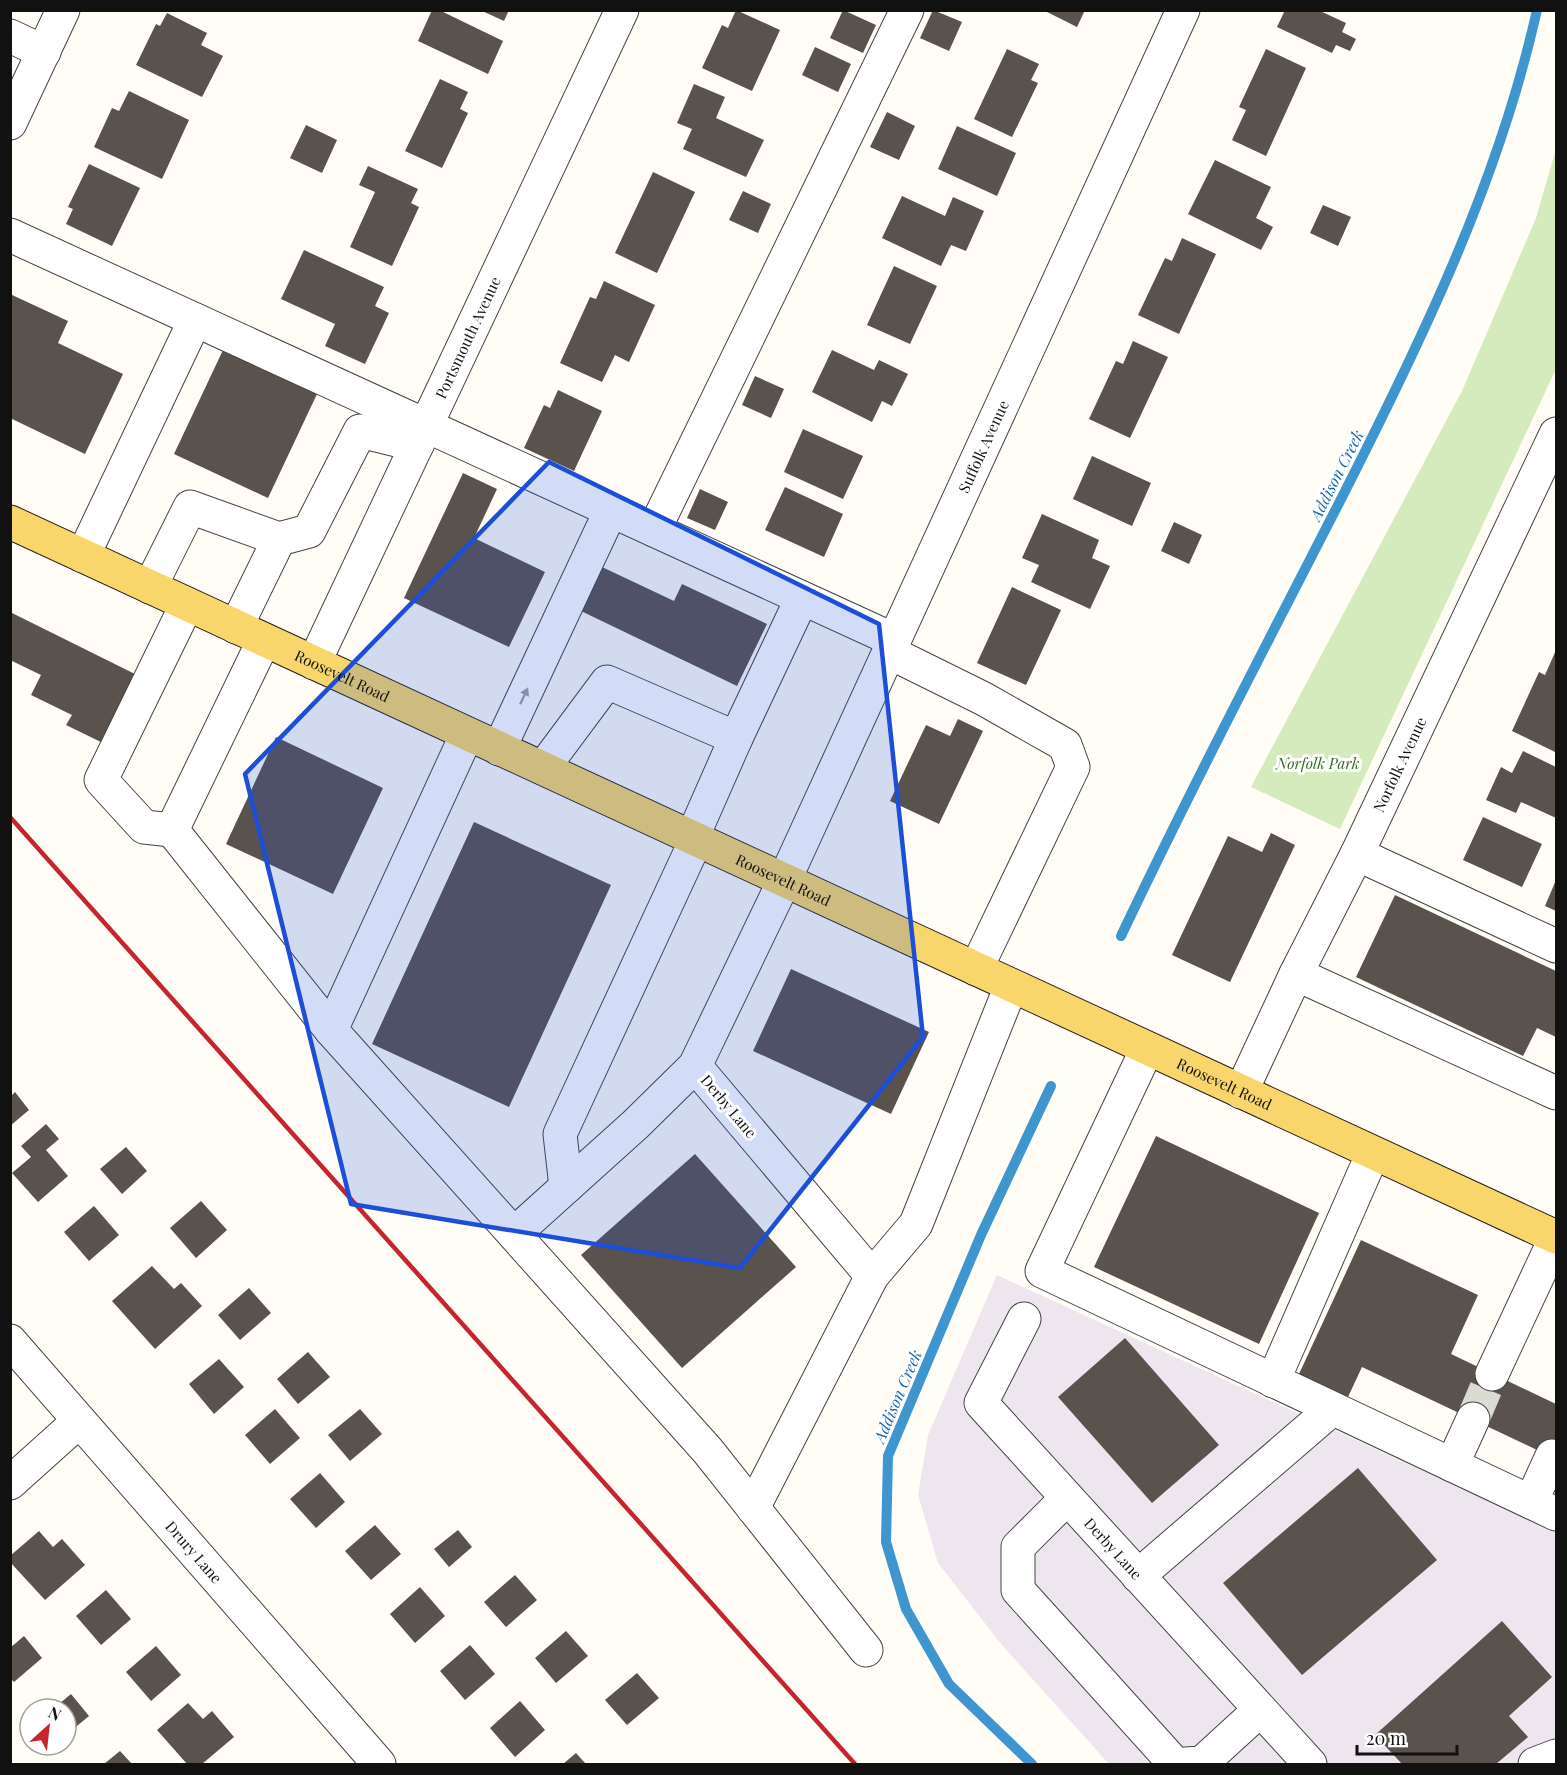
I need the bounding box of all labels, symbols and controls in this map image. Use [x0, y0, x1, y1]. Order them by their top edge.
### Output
street label: Portsmouth Avenue [430, 273, 505, 402]
street label: Suffolk Avenue [953, 397, 1013, 496]
water label: Addison Creek [1303, 426, 1368, 526]
street label: Roosevelt Road [291, 645, 393, 706]
one-way arrow [519, 687, 528, 704]
street label: Norfolk Avenue [1368, 713, 1431, 815]
park label: Norfolk Park [1275, 753, 1360, 773]
street label: Roosevelt Road [733, 849, 834, 910]
street label: Roosevelt Road [1174, 1053, 1275, 1114]
street label: Derby Lane [697, 1070, 761, 1142]
water label: Addison Creek [867, 1346, 926, 1447]
street label: Derby Lane [1080, 1513, 1147, 1584]
street label: Drury Lane [161, 1517, 227, 1587]
north arrow [18, 1697, 78, 1757]
text: N [45, 1701, 65, 1725]
scale bar [1357, 1718, 1458, 1756]
text: 20 m [1366, 1726, 1406, 1750]

